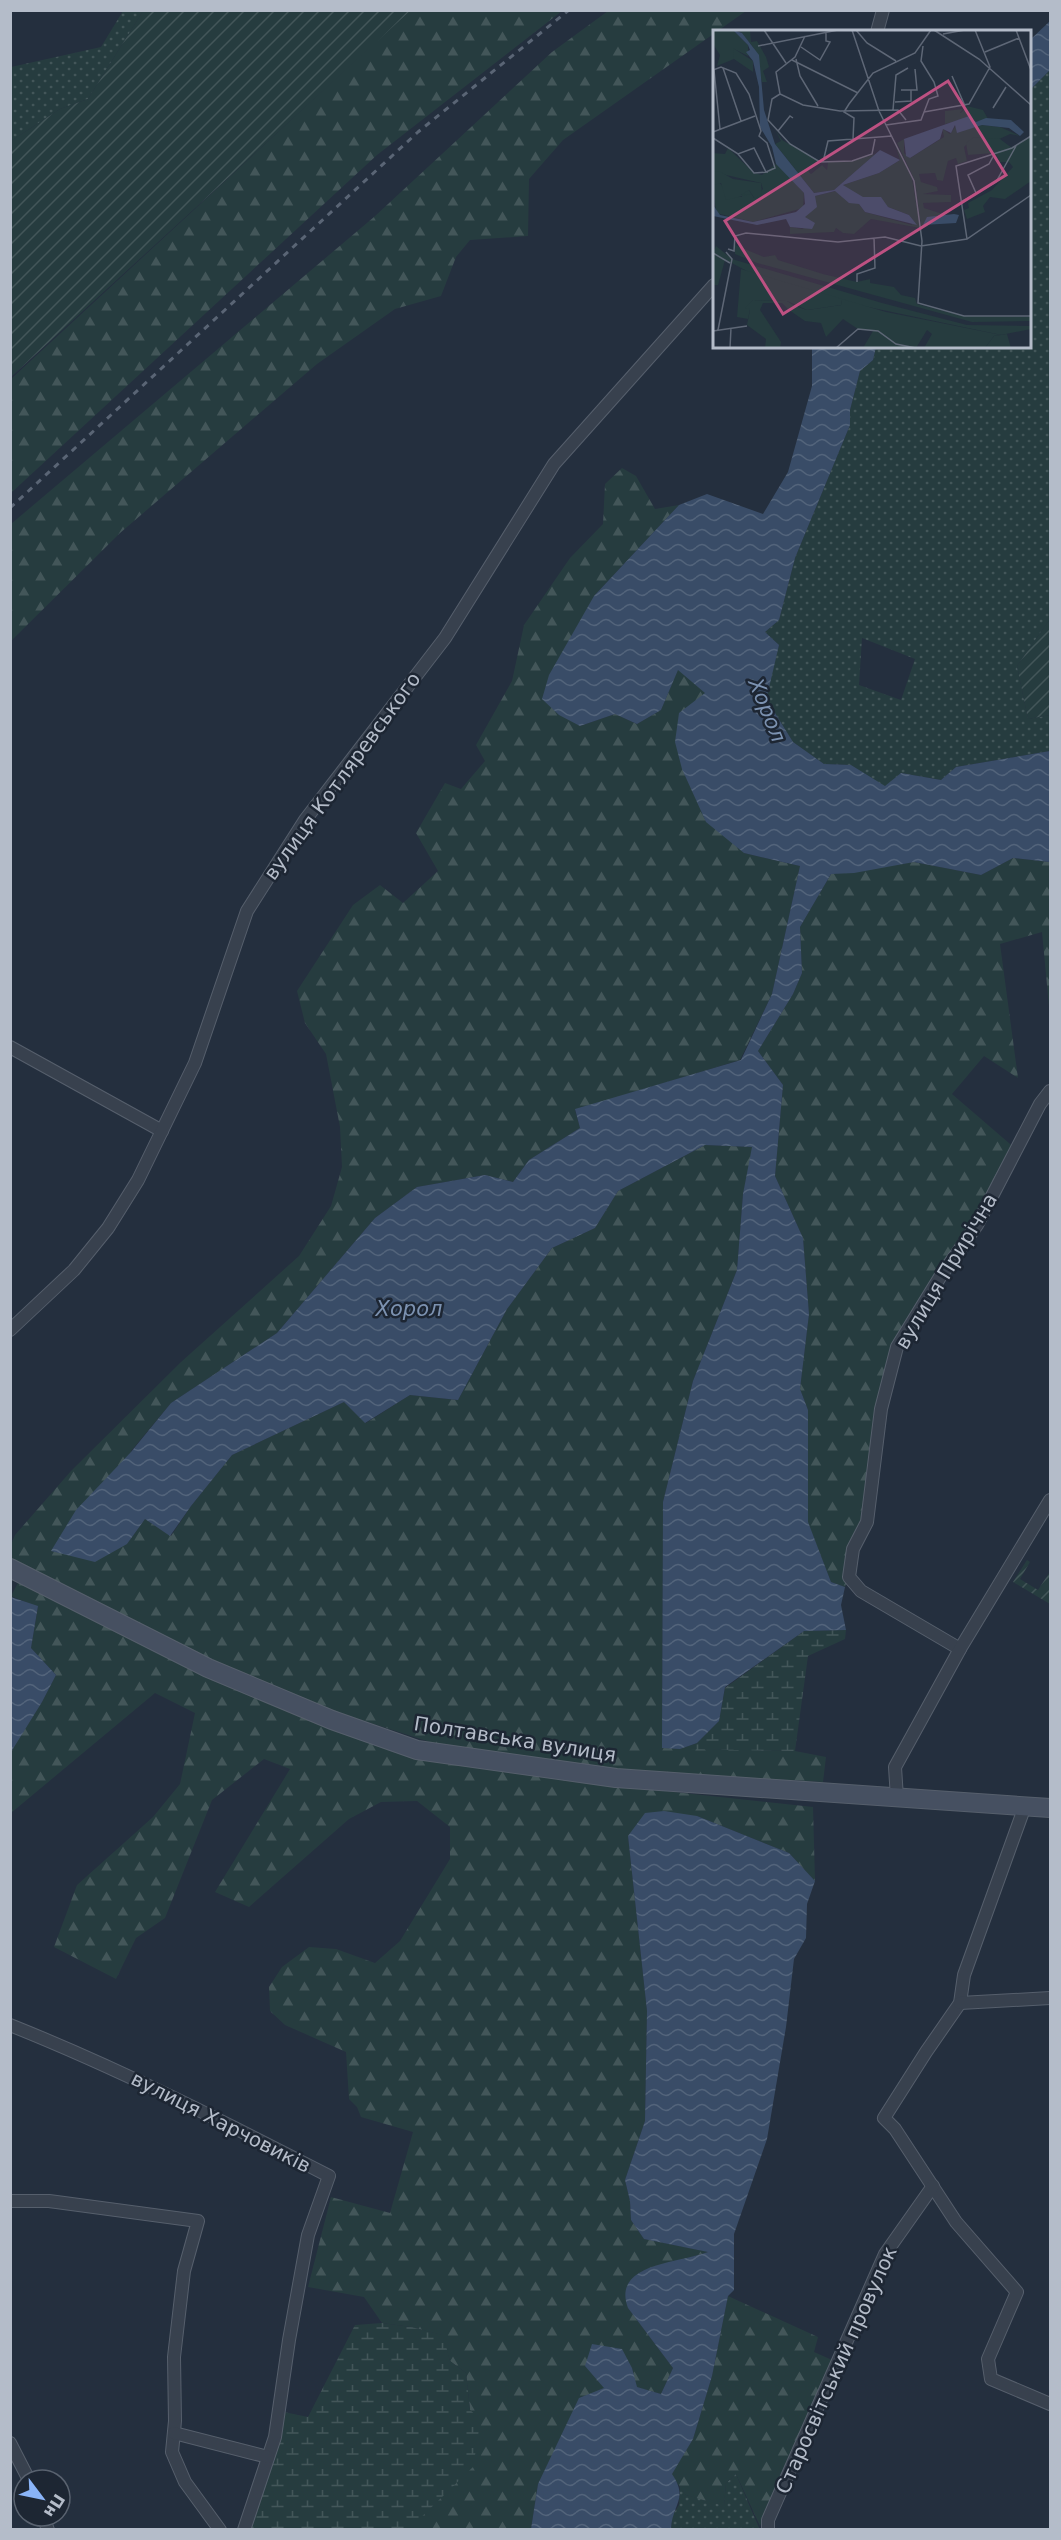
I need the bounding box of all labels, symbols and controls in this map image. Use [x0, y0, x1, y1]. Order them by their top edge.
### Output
inset map [713, 30, 1031, 348]
street label: вулиця Котляревського [259, 667, 425, 885]
water label: Хорол [743, 674, 791, 745]
street label: вулиця Прирічна [890, 1189, 1002, 1353]
water label: Хорол [375, 1297, 442, 1321]
street label: Полтавська вулиця [412, 1711, 618, 1767]
street label: вулиця Харчовиків [127, 2066, 315, 2178]
street label: Старосвітський провулок [770, 2242, 902, 2498]
north arrow [12, 2468, 72, 2528]
text: Пн [40, 2490, 69, 2521]

